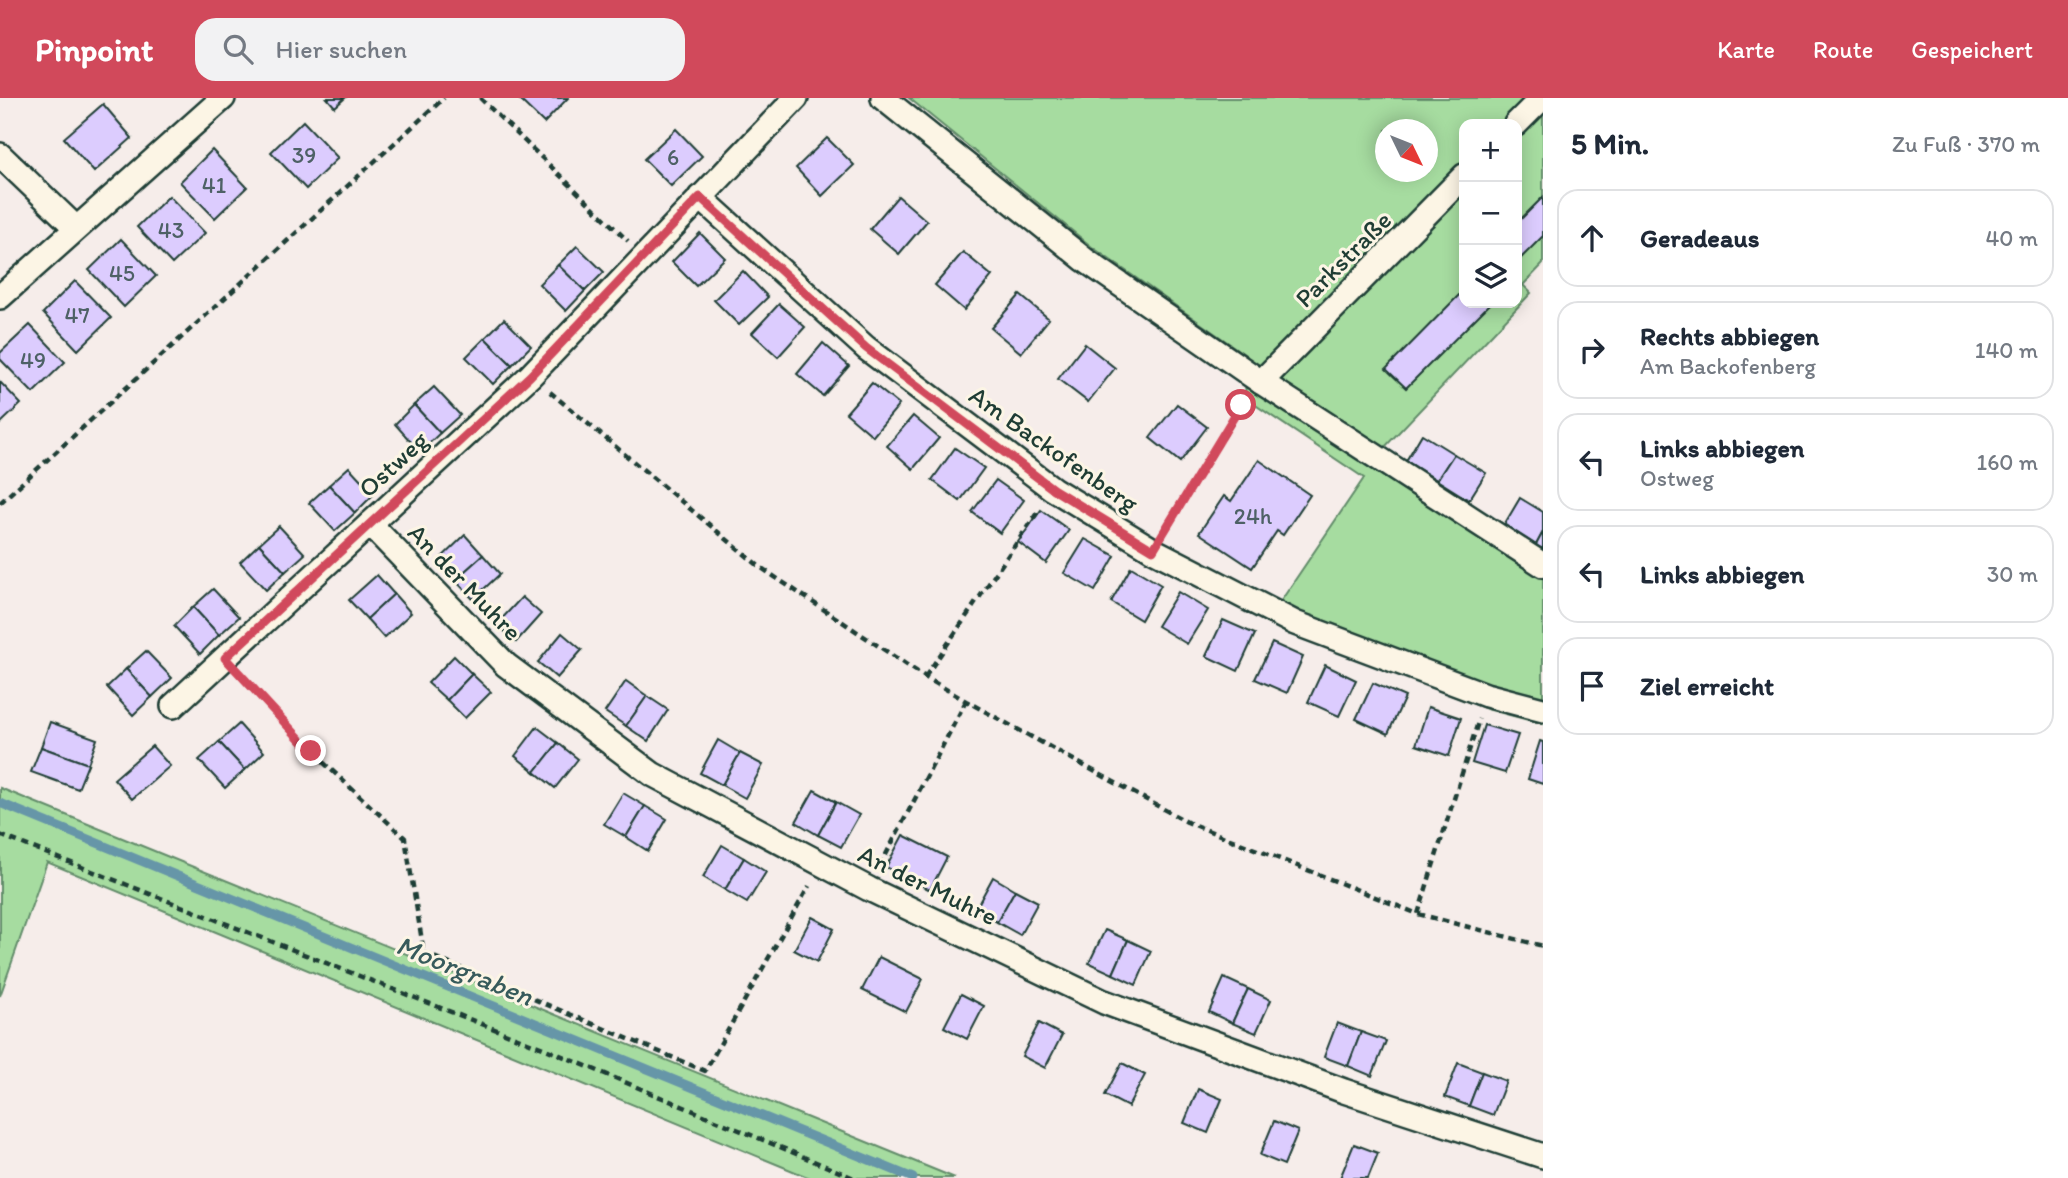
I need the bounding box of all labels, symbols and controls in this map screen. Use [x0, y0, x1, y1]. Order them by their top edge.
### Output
search box [195, 18, 685, 81]
text: Pinpoint [35, 30, 153, 69]
icon: search [219, 30, 257, 68]
text: Hier suchen [275, 33, 407, 65]
text: Karte [1717, 35, 1775, 64]
text: Route [1813, 35, 1873, 64]
text: Gespeichert [1911, 35, 2033, 64]
north arrow [1375, 119, 1438, 182]
map controls [1459, 119, 1522, 308]
button: + [1459, 119, 1522, 182]
text: 5 Min. [1571, 125, 1649, 162]
text: Zu Fuß · 370 m [1892, 130, 2040, 158]
house number: 39 [292, 141, 316, 169]
house number: 6 [667, 143, 679, 171]
house number: 41 [202, 171, 227, 199]
button: − [1459, 182, 1522, 245]
street label: Parkstraße [1288, 204, 1398, 314]
house number: 43 [158, 216, 184, 244]
icon: ahead [1573, 219, 1611, 257]
text: Geradeaus [1640, 222, 1759, 254]
text: 40 m [1985, 224, 2038, 252]
button: layers [1459, 245, 1522, 308]
house number: 45 [109, 259, 135, 287]
house number: 47 [64, 301, 90, 329]
text: Rechts abbiegen [1640, 320, 1819, 352]
icon: right [1573, 331, 1611, 369]
text: 140 m [1975, 336, 2038, 364]
house number: 49 [20, 346, 46, 374]
text: Am Backofenberg [1640, 352, 1816, 380]
street label: Am Backofenberg [963, 379, 1145, 520]
route start [1225, 389, 1256, 420]
street label: Ostweg [352, 423, 435, 504]
text: Links abbiegen [1640, 432, 1805, 464]
icon: left [1573, 443, 1611, 481]
text: 160 m [1976, 448, 2038, 476]
text: Ostweg [1640, 464, 1714, 492]
house number: 24h [1234, 502, 1273, 530]
street label: An der Muhre [401, 517, 529, 647]
icon: left [1573, 555, 1611, 593]
text: Links abbiegen [1640, 558, 1805, 590]
text: 30 m [1987, 560, 2038, 588]
icon: arrive [1573, 667, 1611, 705]
text: Ziel erreicht [1640, 670, 1774, 702]
route end [295, 735, 326, 766]
street label: An der Muhre [853, 838, 1003, 932]
water label: Moorgraben [392, 927, 538, 1013]

